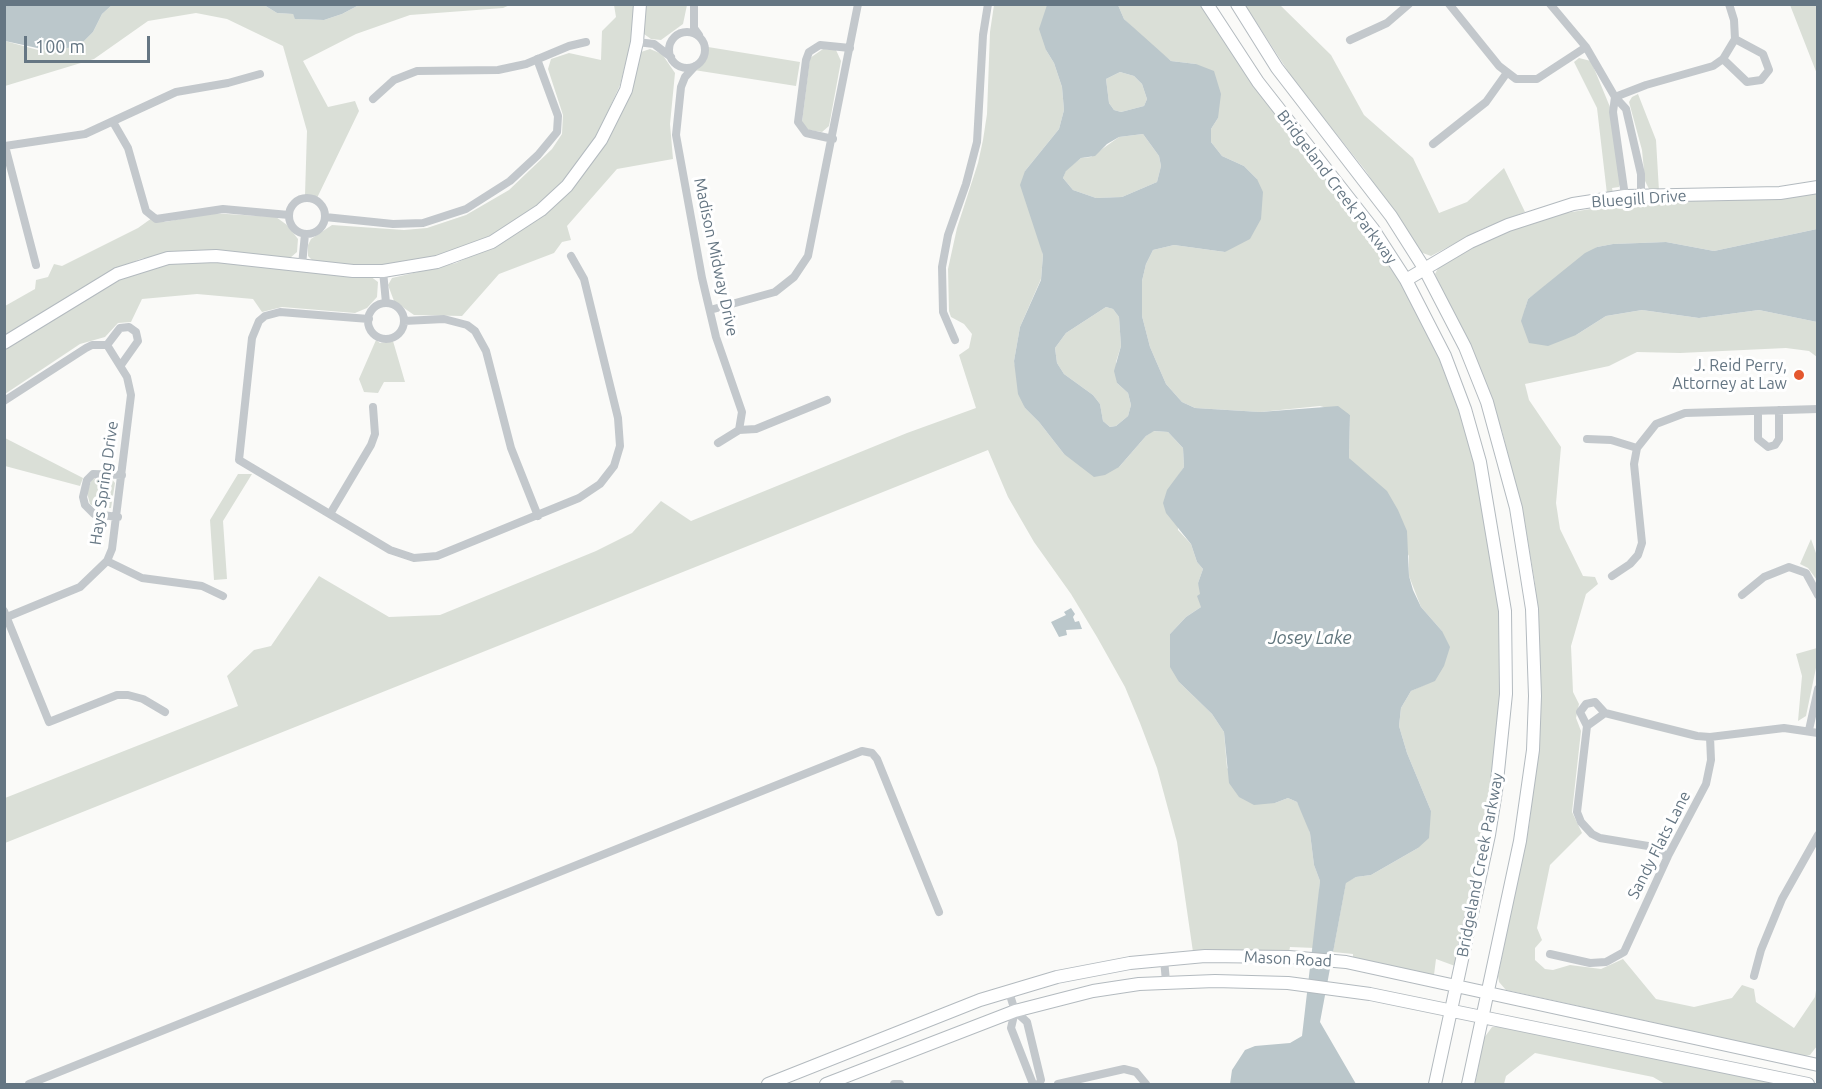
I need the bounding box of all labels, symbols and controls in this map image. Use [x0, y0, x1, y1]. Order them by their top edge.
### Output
scale bar [27, 24, 153, 62]
text: 100 m [35, 36, 85, 56]
street label: Bridgeland Creek Parkway [1273, 106, 1401, 268]
street label: Madison Midway Drive [690, 176, 742, 338]
street label: Bluegill Drive [1591, 186, 1687, 212]
place label: J. Reid Perry, Attorney at Law [1672, 356, 1787, 394]
marker: J. Reid Perry, Attorney at Law [1792, 368, 1806, 382]
street label: Hays Spring Drive [86, 420, 122, 546]
water label: Josey Lake [1268, 627, 1352, 649]
street label: Bridgeland Creek Parkway [1453, 771, 1507, 959]
street label: Sandy Flats Lane [1624, 788, 1694, 902]
street label: Mason Road [1244, 947, 1332, 971]

